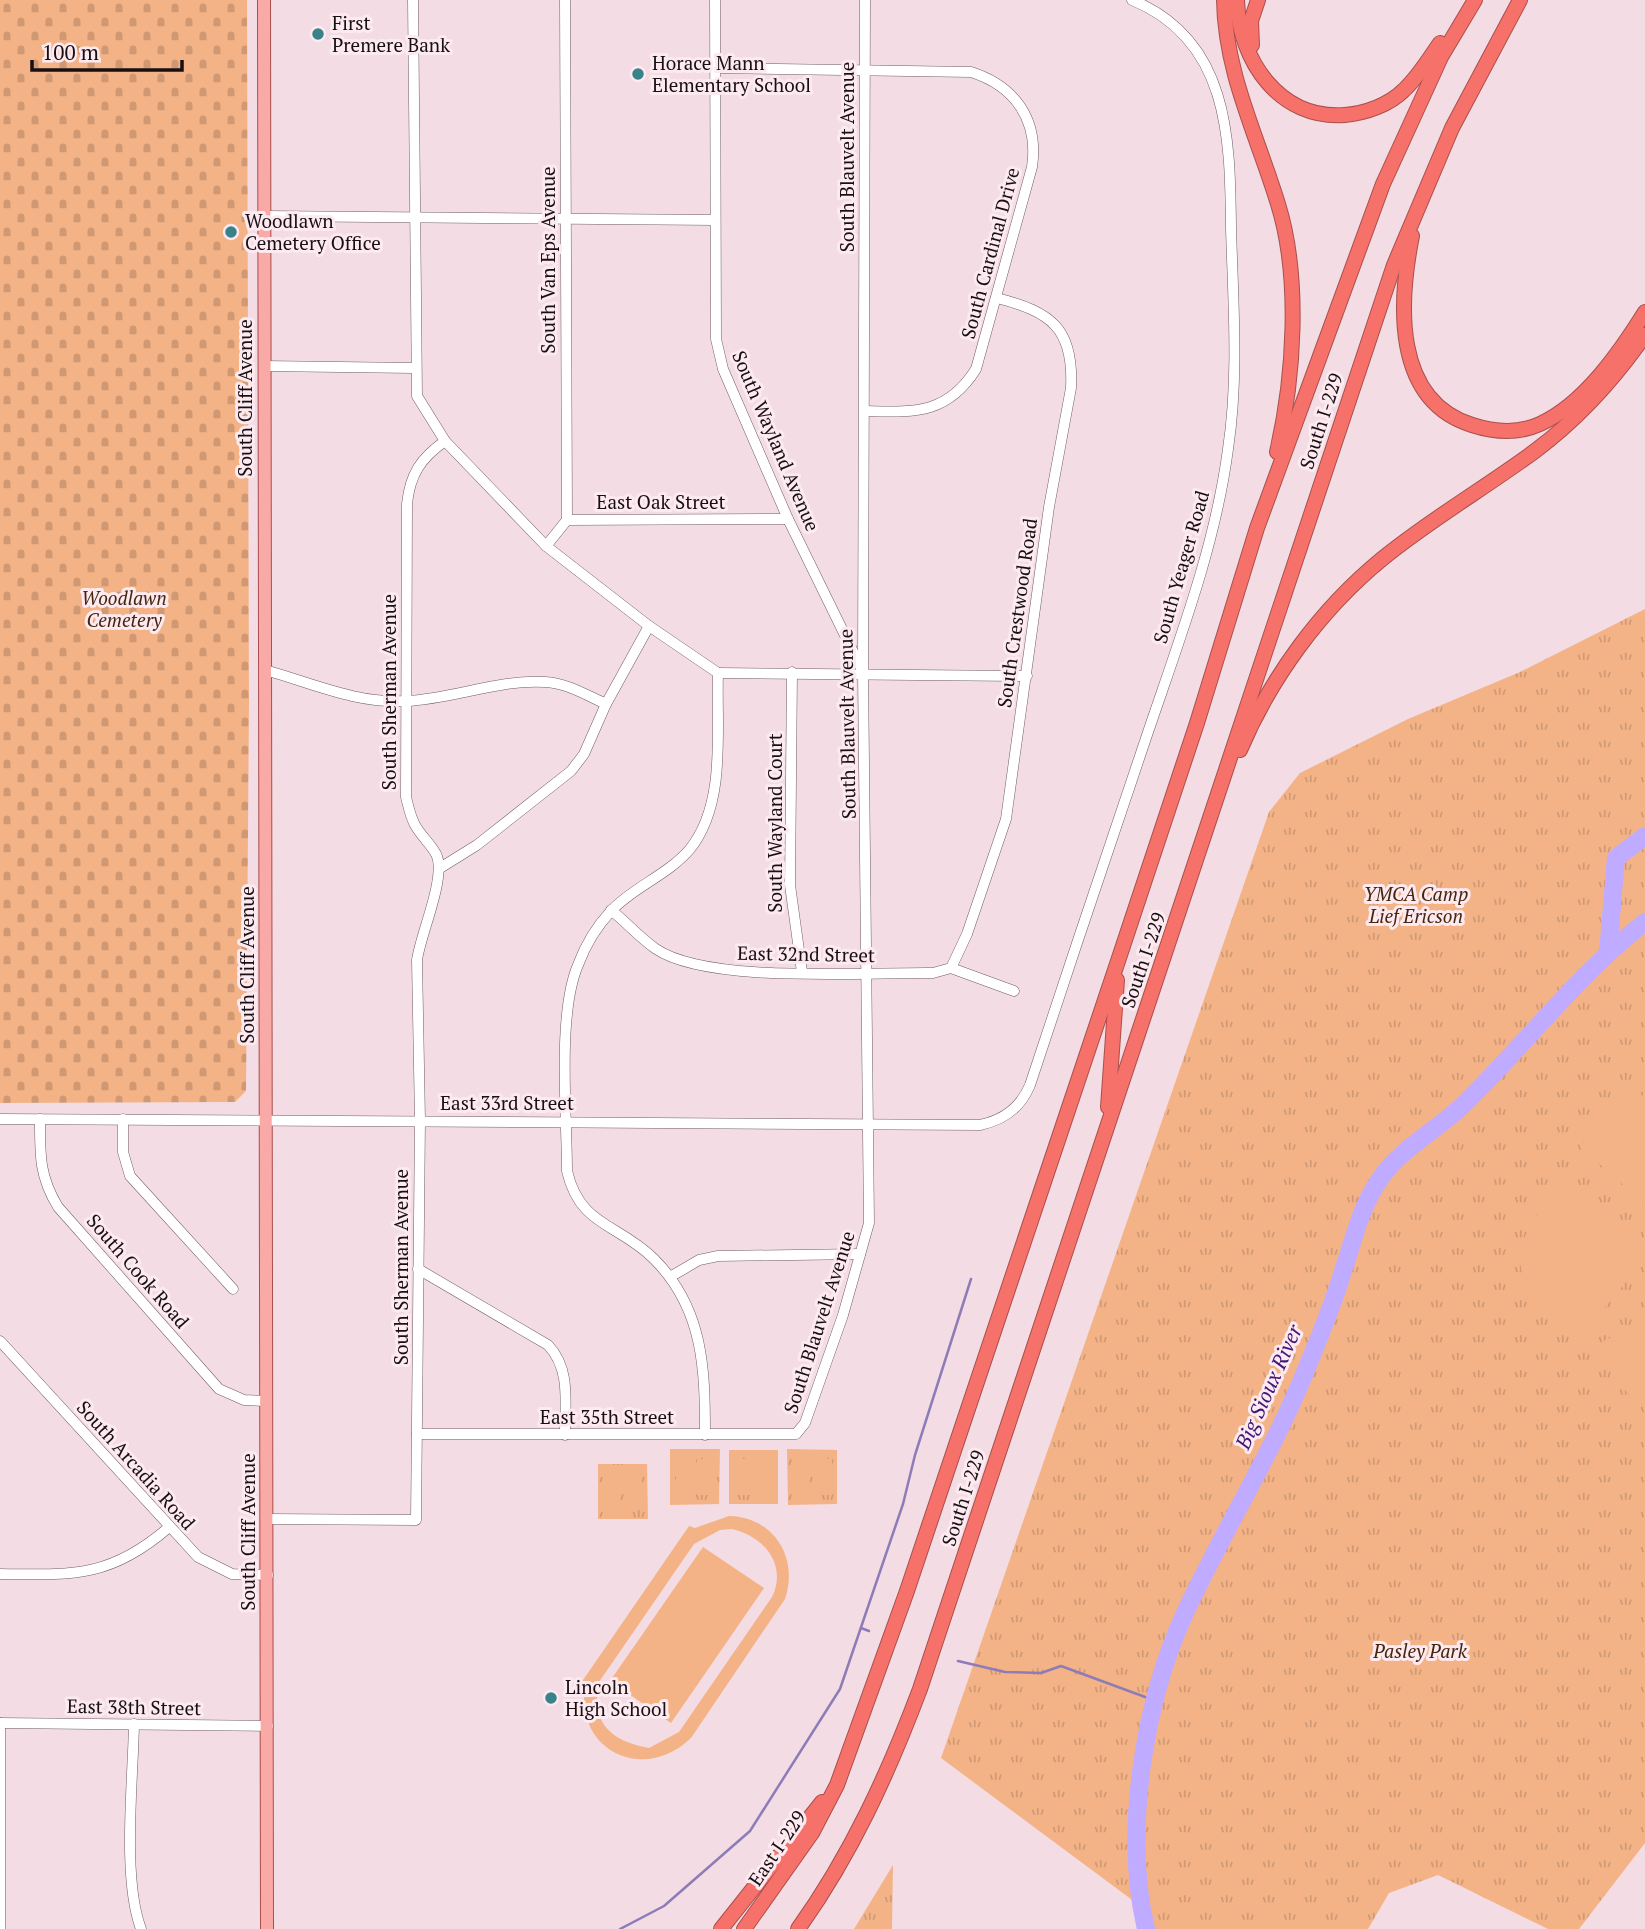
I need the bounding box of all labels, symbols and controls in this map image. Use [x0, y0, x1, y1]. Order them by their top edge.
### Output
place label: First Premere Bank [332, 10, 450, 57]
marker: First Premere Bank [310, 26, 326, 42]
scale bar [32, 28, 182, 72]
text: 100 m [42, 38, 99, 66]
place label: Horace Mann Elementary School [652, 50, 811, 97]
street label: South Blauvelt Avenue [834, 62, 859, 252]
marker: Horace Mann Elementary School [630, 66, 646, 82]
street label: South Cardinal Drive [955, 164, 1024, 341]
street label: South Van Eps Avenue [535, 166, 560, 354]
place label: Woodlawn Cemetery Office [245, 208, 381, 255]
marker: Woodlawn Cemetery Office [223, 224, 239, 240]
street label: South Cliff Avenue [232, 319, 257, 477]
street label: South Wayland Avenue [727, 347, 826, 535]
street label: South I-229 [1293, 370, 1348, 472]
street label: South Yeager Road [1147, 487, 1214, 646]
street label: East Oak Street [596, 489, 726, 514]
street label: South Crestwood Road [991, 516, 1042, 709]
park label: Woodlawn Cemetery [81, 585, 167, 632]
street label: South Sherman Avenue [376, 594, 401, 790]
street label: South Blauvelt Avenue [832, 629, 861, 819]
street label: South Wayland Court [762, 733, 787, 913]
park label: YMCA Camp Lief Ericson [1364, 881, 1468, 928]
street label: South Cliff Avenue [234, 886, 259, 1044]
street label: South I-229 [1115, 909, 1171, 1011]
street label: East 32nd Street [737, 940, 875, 967]
street label: East 33rd Street [440, 1090, 574, 1115]
street label: South Sherman Avenue [388, 1169, 413, 1365]
street label: South Cook Road [82, 1208, 195, 1334]
street label: South Blauvelt Avenue [777, 1227, 860, 1416]
water label: Big Sioux River [1228, 1319, 1308, 1454]
street label: South Arcadia Road [72, 1395, 201, 1535]
street label: East 35th Street [540, 1404, 674, 1429]
street label: South I-229 [935, 1447, 990, 1549]
street label: South Cliff Avenue [235, 1453, 260, 1611]
park label: Pasley Park [1372, 1638, 1468, 1663]
place label: Lincoln High School [565, 1674, 667, 1721]
marker: Lincoln High School [543, 1690, 559, 1706]
street label: East 38th Street [67, 1693, 201, 1720]
street label: East I-229 [742, 1805, 811, 1890]

